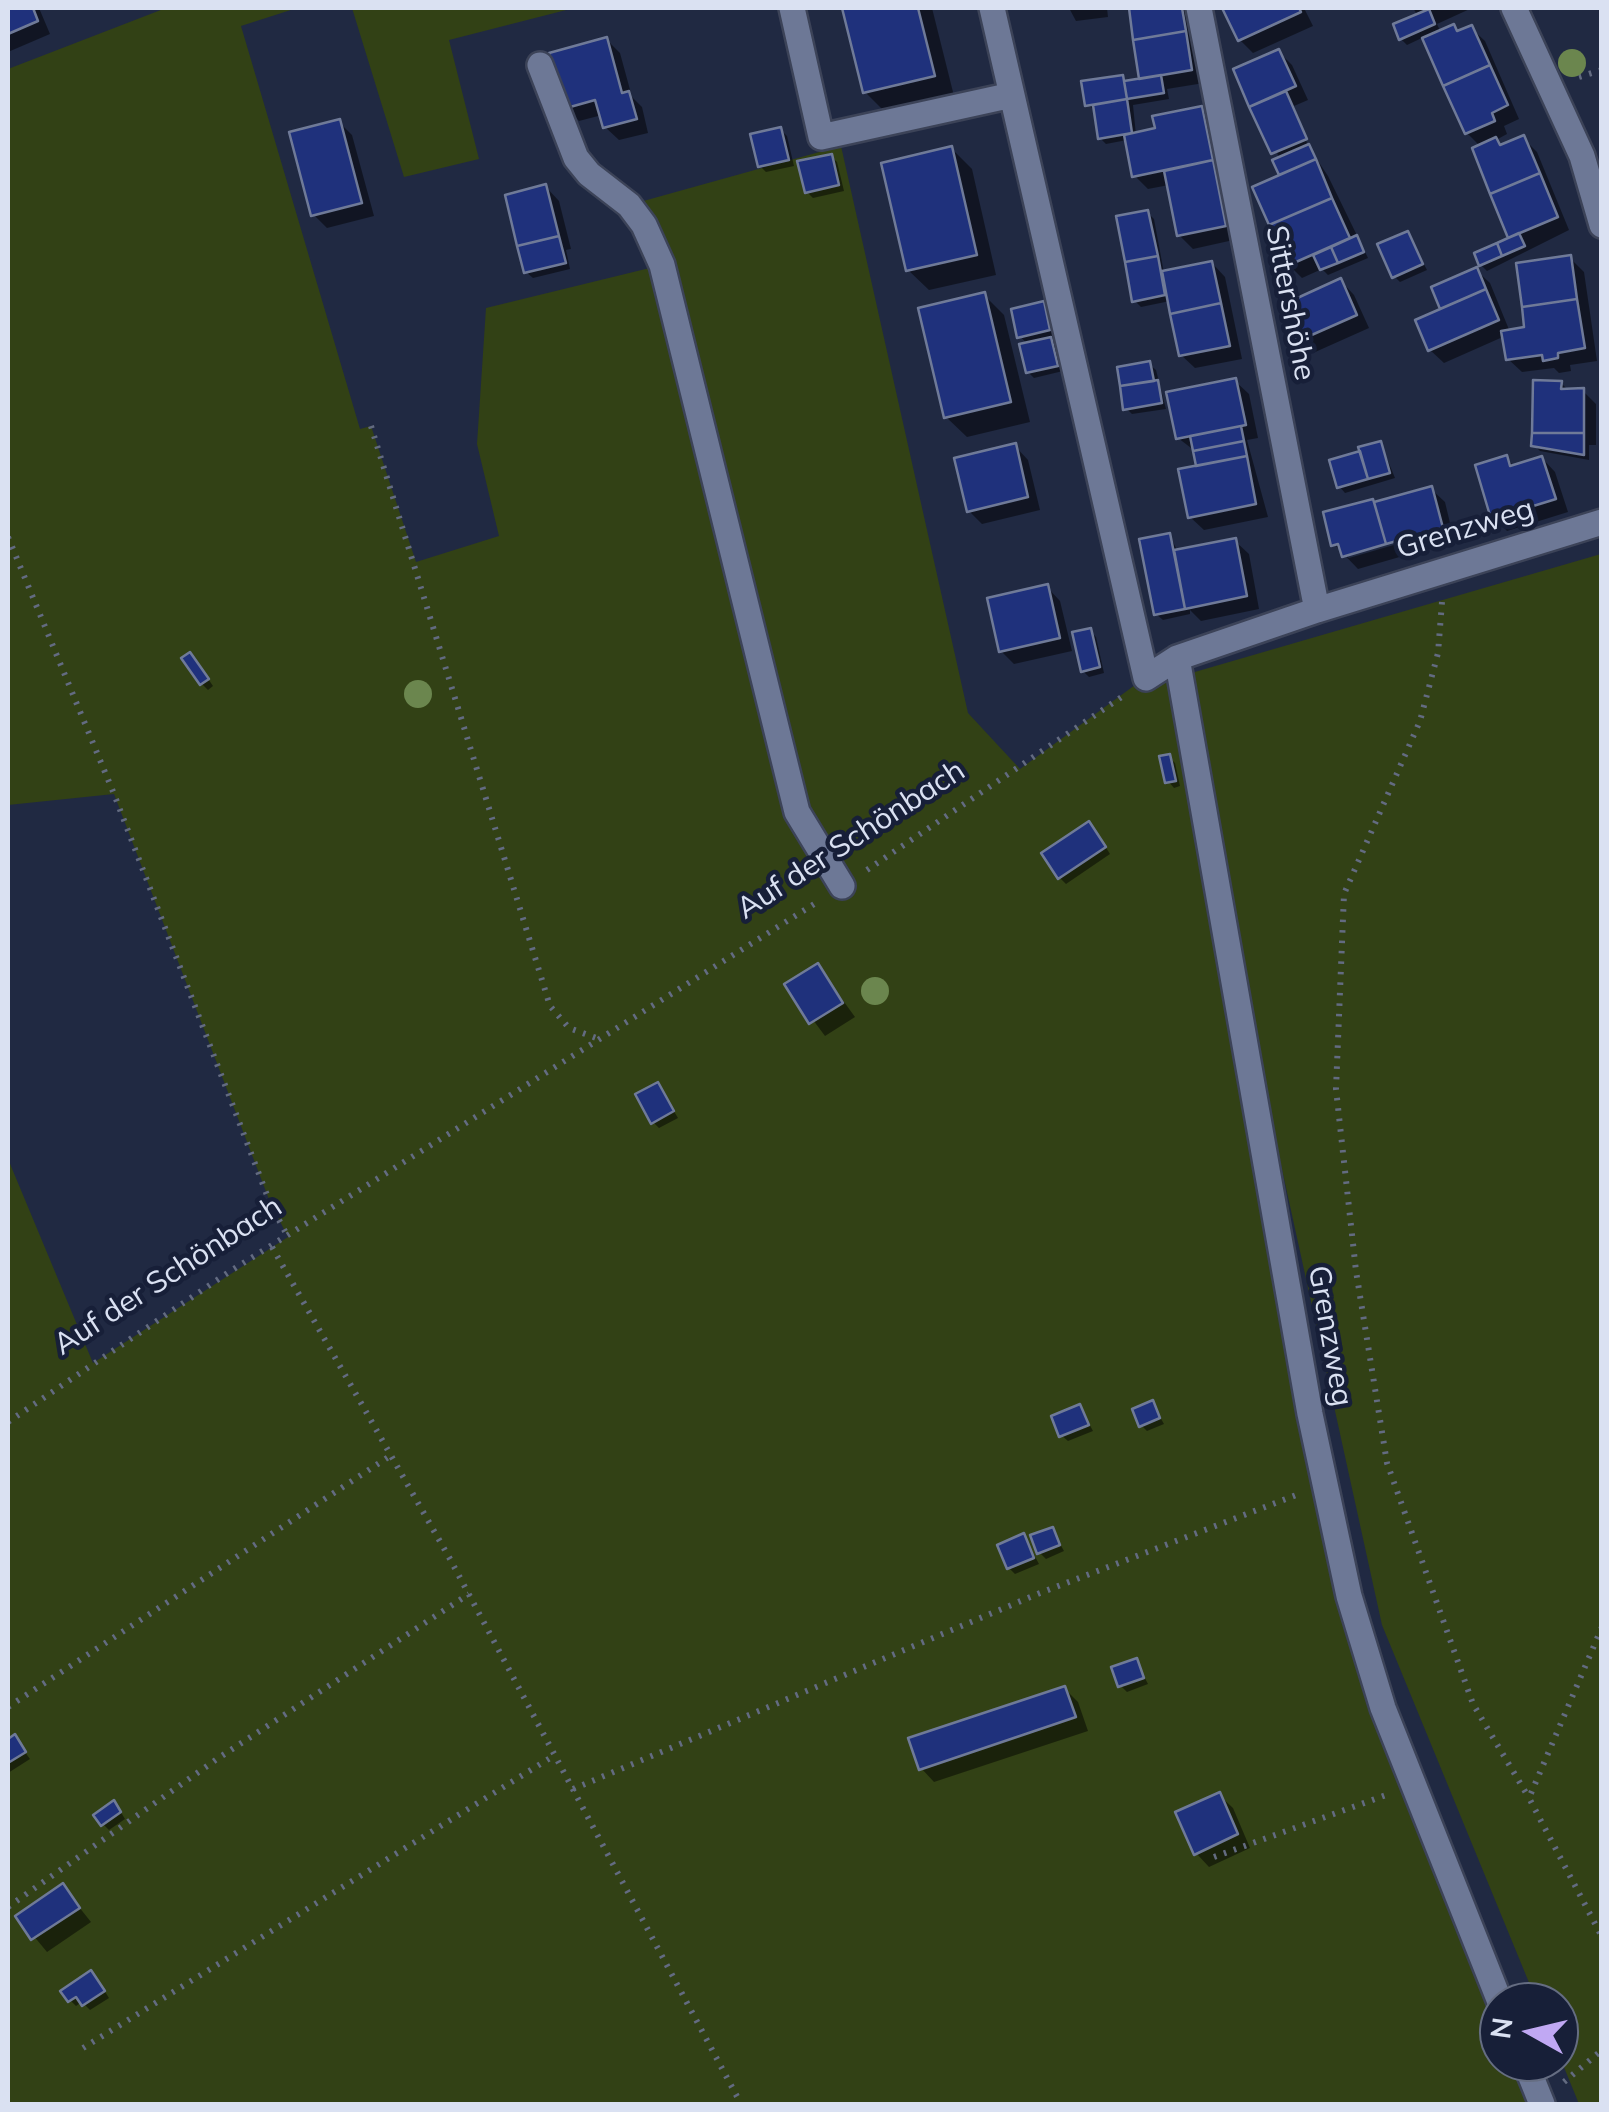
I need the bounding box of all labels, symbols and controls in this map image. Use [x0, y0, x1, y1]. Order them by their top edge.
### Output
street label: Sittershöhe [1257, 223, 1323, 383]
street label: Grenzweg [1392, 491, 1538, 567]
street label: Auf der Schönbach [730, 753, 972, 927]
street label: Auf der Schönbach [47, 1189, 289, 1363]
street label: Grenzweg [1300, 1263, 1360, 1409]
north arrow [1479, 1982, 1579, 2082]
text: N [1482, 2015, 1520, 2041]

